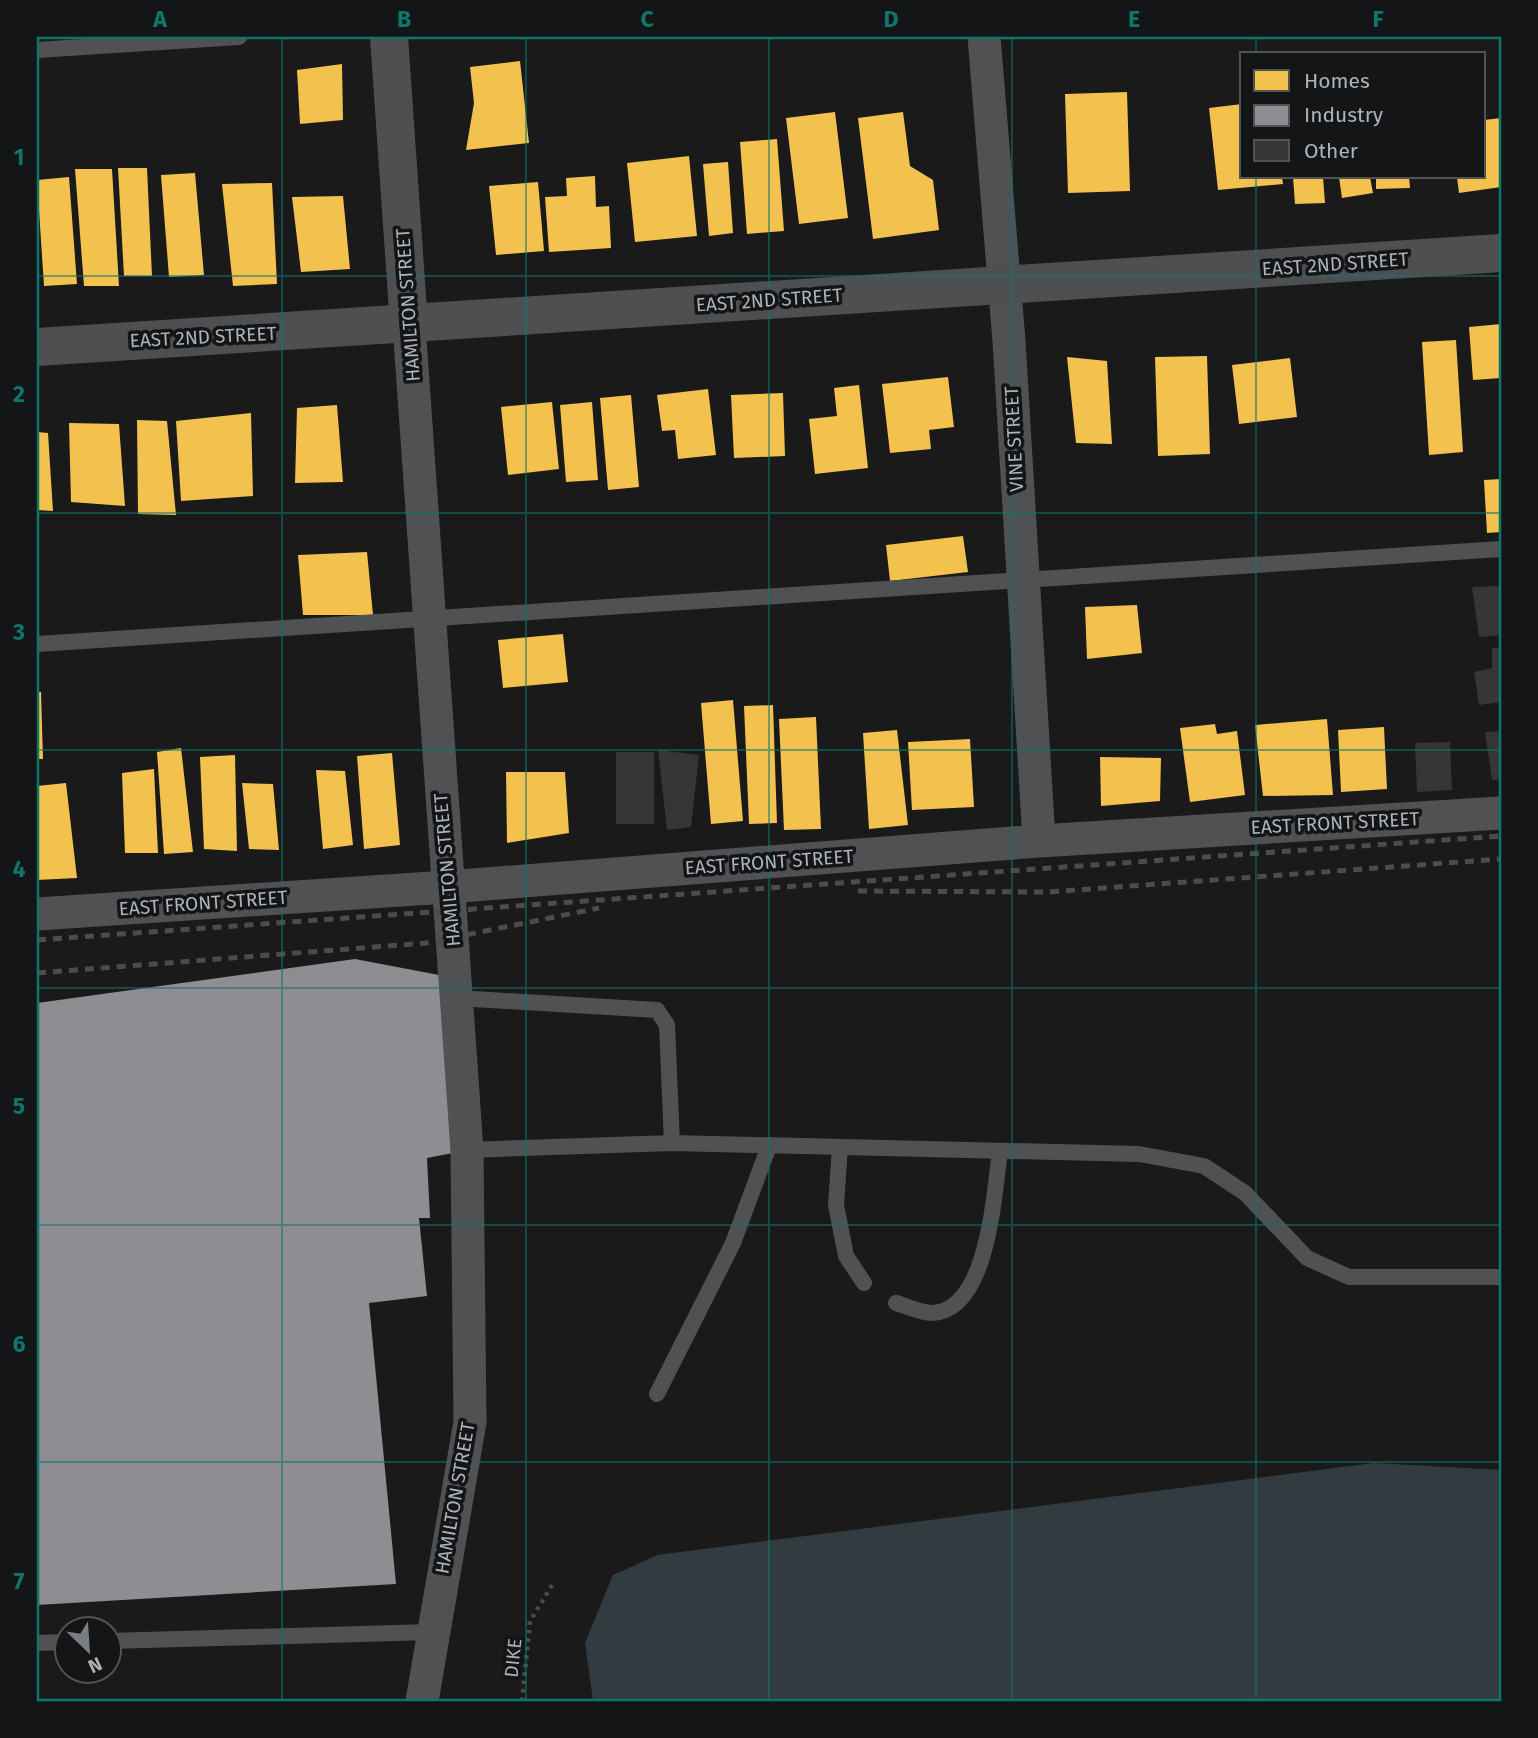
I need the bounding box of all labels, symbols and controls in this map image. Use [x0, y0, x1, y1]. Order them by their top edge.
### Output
text: A [152, 5, 167, 33]
text: B [397, 5, 411, 33]
text: C [640, 5, 654, 33]
text: D [884, 5, 899, 33]
text: E [1128, 5, 1140, 33]
text: F [1372, 5, 1384, 33]
legend [1240, 52, 1486, 178]
text: Homes [1304, 68, 1370, 94]
text: Industry [1304, 102, 1384, 128]
text: Other [1304, 138, 1358, 164]
text: 1 [14, 143, 24, 171]
street label: HAMILTON STREET [391, 227, 425, 383]
street label: EAST 2ND STREET [1261, 247, 1409, 281]
street label: EAST 2ND STREET [695, 283, 843, 317]
street label: EAST 2ND STREET [129, 322, 277, 352]
text: 2 [13, 380, 25, 408]
street label: VINE STREET [1000, 385, 1028, 492]
text: 3 [12, 618, 25, 646]
street label: HAMILTON STREET [429, 792, 465, 948]
street label: EAST FRONT STREET [1250, 807, 1420, 839]
street label: EAST FRONT STREET [684, 845, 854, 879]
text: 4 [13, 855, 26, 883]
street label: EAST FRONT STREET [118, 886, 288, 920]
text: 5 [13, 1092, 25, 1120]
text: 6 [13, 1330, 26, 1358]
street label: HAMILTON STREET [430, 1420, 480, 1576]
text: 7 [14, 1567, 25, 1595]
north arrow [52, 1616, 122, 1686]
street label: DIKE [500, 1637, 526, 1679]
text: N [84, 1652, 106, 1678]

